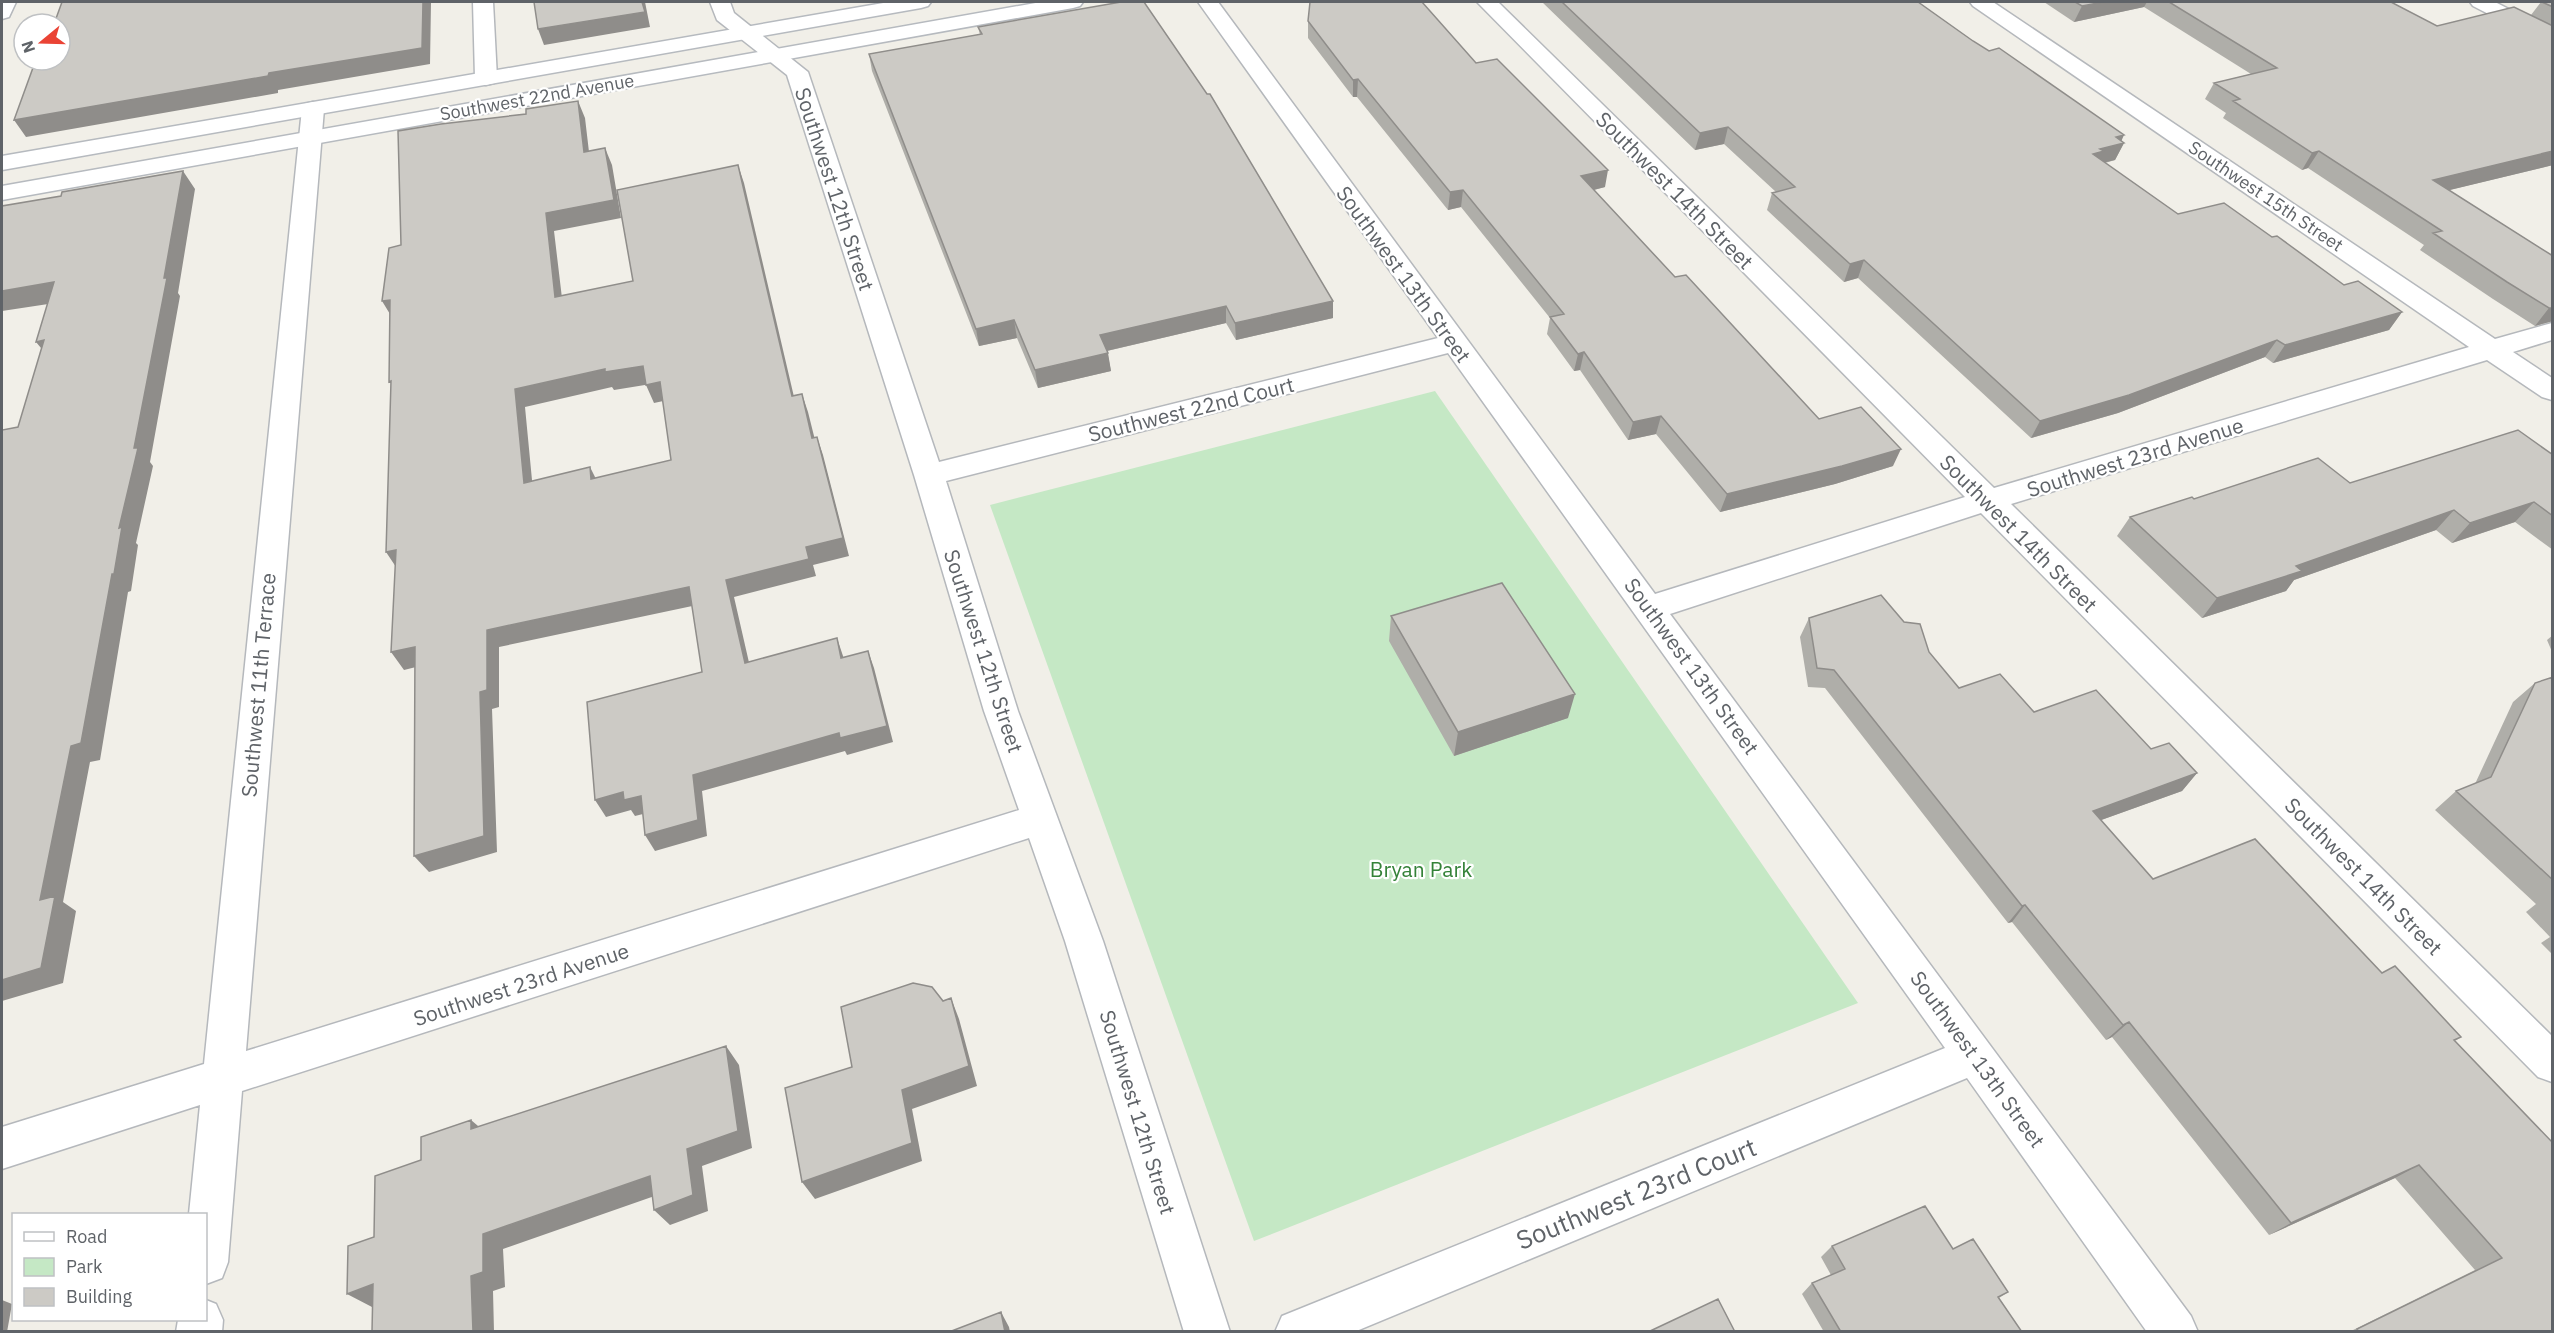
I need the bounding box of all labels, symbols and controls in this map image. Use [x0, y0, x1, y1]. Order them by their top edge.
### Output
north arrow [12, 12, 72, 72]
text: N [16, 38, 39, 56]
street label: Southwest 22nd Avenue [438, 69, 636, 125]
street label: Southwest 12th Street [789, 84, 881, 294]
street label: Southwest 14th Street [1590, 105, 1760, 275]
street label: Southwest 15th Street [2184, 136, 2348, 256]
street label: Southwest 13th Street [1330, 180, 1478, 368]
street label: Southwest 22nd Court [1085, 370, 1297, 448]
street label: Southwest 23rd Avenue [2023, 411, 2247, 503]
street label: Southwest 14th Street [1934, 448, 2104, 618]
street label: Southwest 12th Street [938, 546, 1030, 756]
street label: Southwest 11th Terrace [234, 572, 282, 798]
street label: Southwest 13th Street [1618, 572, 1766, 760]
street label: Southwest 14th Street [2279, 791, 2449, 961]
park label: Bryan Park [1370, 855, 1472, 883]
street label: Southwest 23rd Avenue [410, 936, 632, 1032]
street label: Southwest 13th Street [1904, 965, 2052, 1153]
street label: Southwest 12th Street [1094, 1006, 1182, 1218]
street label: Southwest 23rd Court [1511, 1129, 1761, 1257]
legend [12, 1213, 207, 1321]
text: Road [66, 1225, 107, 1248]
text: Park [66, 1255, 103, 1278]
text: Building [66, 1285, 133, 1308]

